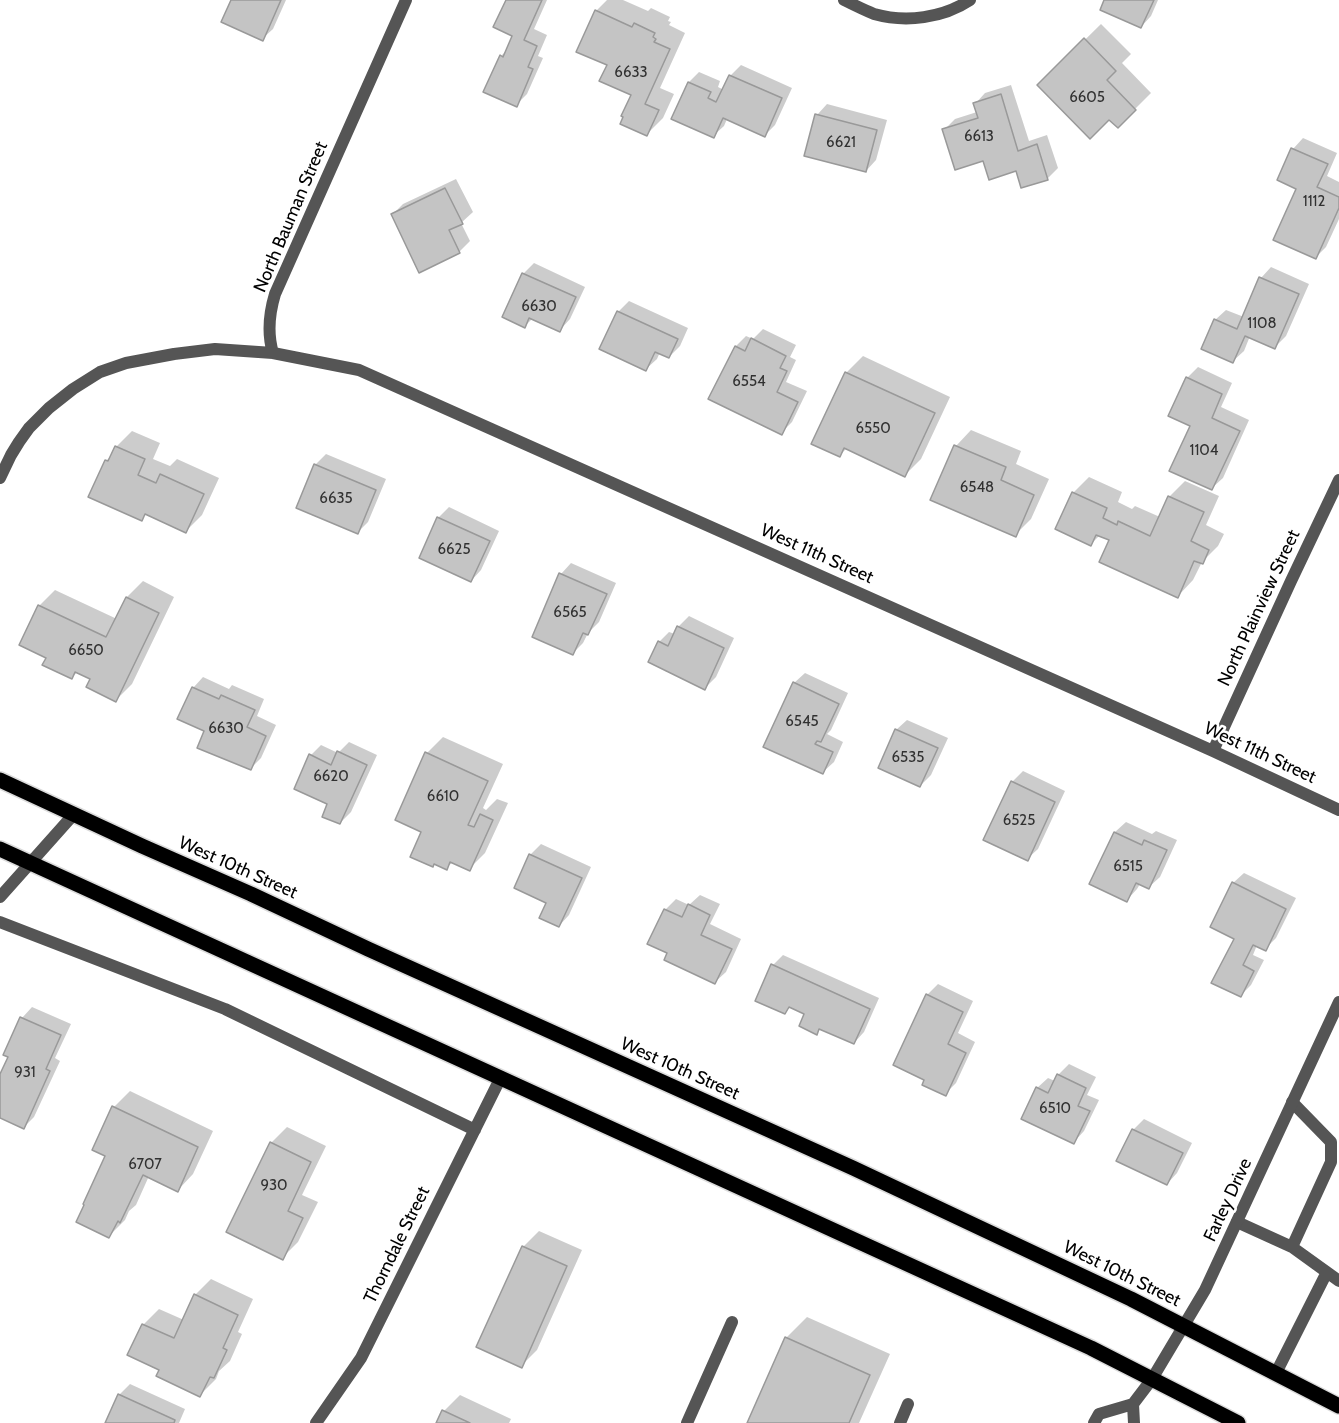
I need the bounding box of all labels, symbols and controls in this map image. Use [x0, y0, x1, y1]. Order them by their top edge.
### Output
house number: 6633 [614, 64, 648, 82]
house number: 6605 [1069, 89, 1105, 107]
house number: 6613 [964, 128, 994, 146]
house number: 6621 [826, 134, 856, 152]
street label: North Bauman Street [250, 138, 332, 296]
house number: 1112 [1303, 193, 1325, 211]
house number: 6630 [521, 298, 557, 316]
house number: 1108 [1247, 315, 1277, 333]
house number: 6554 [732, 373, 766, 391]
house number: 6550 [855, 420, 891, 438]
house number: 1104 [1190, 442, 1218, 460]
house number: 6548 [960, 479, 994, 497]
house number: 6635 [319, 490, 353, 508]
street label: West 11th Street [757, 520, 877, 588]
street label: North Plainview Street [1213, 526, 1305, 690]
house number: 6625 [437, 541, 471, 559]
house number: 6565 [553, 604, 587, 622]
house number: 6650 [68, 642, 104, 660]
house number: 6545 [785, 713, 819, 731]
street label: West 11th Street [1201, 718, 1319, 788]
house number: 6630 [208, 720, 244, 738]
house number: 6535 [892, 749, 924, 767]
house number: 6620 [313, 768, 349, 786]
house number: 6610 [427, 788, 459, 806]
house number: 6525 [1003, 812, 1035, 830]
street label: West 10th Street [175, 832, 301, 904]
house number: 6515 [1113, 858, 1143, 876]
street label: West 10th Street [617, 1033, 743, 1105]
house number: 931 [14, 1064, 36, 1082]
house number: 6510 [1039, 1100, 1071, 1118]
street label: Farley Drive [1199, 1155, 1257, 1245]
house number: 6707 [128, 1156, 162, 1174]
house number: 930 [260, 1177, 288, 1195]
street label: Thorndale Street [359, 1183, 435, 1307]
street label: West 10th Street [1060, 1236, 1184, 1312]

